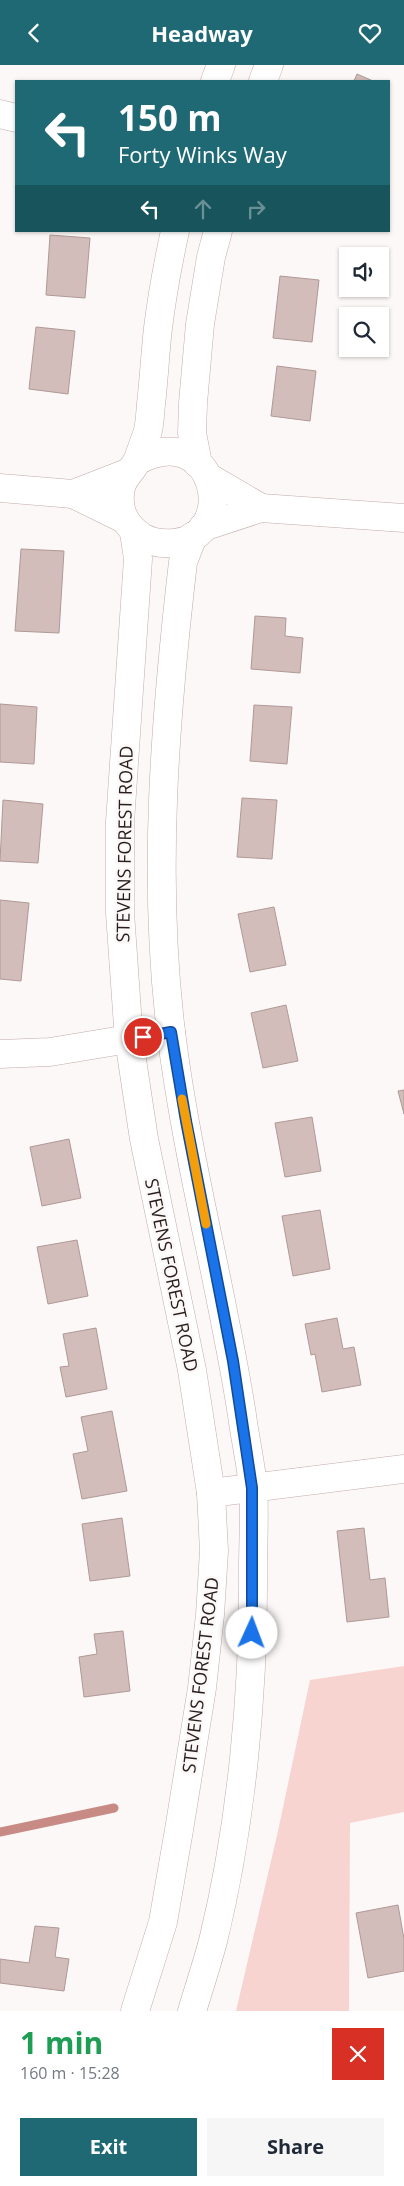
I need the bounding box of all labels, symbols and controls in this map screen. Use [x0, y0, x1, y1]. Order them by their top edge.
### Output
text: Headway [151, 18, 253, 48]
icon: back [20, 19, 48, 47]
icon: heart [356, 19, 384, 47]
text: 150 m [118, 94, 222, 141]
icon: left [35, 100, 100, 165]
text: Forty Winks Way [118, 139, 287, 169]
icon: left [136, 195, 164, 223]
icon: ahead [189, 195, 217, 223]
icon: right [242, 195, 270, 223]
map controls [339, 247, 389, 357]
button: sound [339, 247, 389, 297]
button: search [339, 307, 389, 357]
street label: STEVENS FOREST ROAD [110, 745, 138, 943]
pin [122, 1016, 164, 1058]
icon: arrive [129, 1023, 157, 1051]
street label: STEVENS FOREST ROAD [140, 1176, 204, 1374]
street label: STEVENS FOREST ROAD [176, 1576, 224, 1774]
position arrow [225, 1606, 277, 1658]
text: 1 min [20, 2022, 103, 2063]
button: close [332, 2028, 384, 2080]
text: 160 m · 15:28 [20, 2062, 120, 2084]
button: Exit [20, 2118, 197, 2176]
button: Share [207, 2118, 384, 2176]

